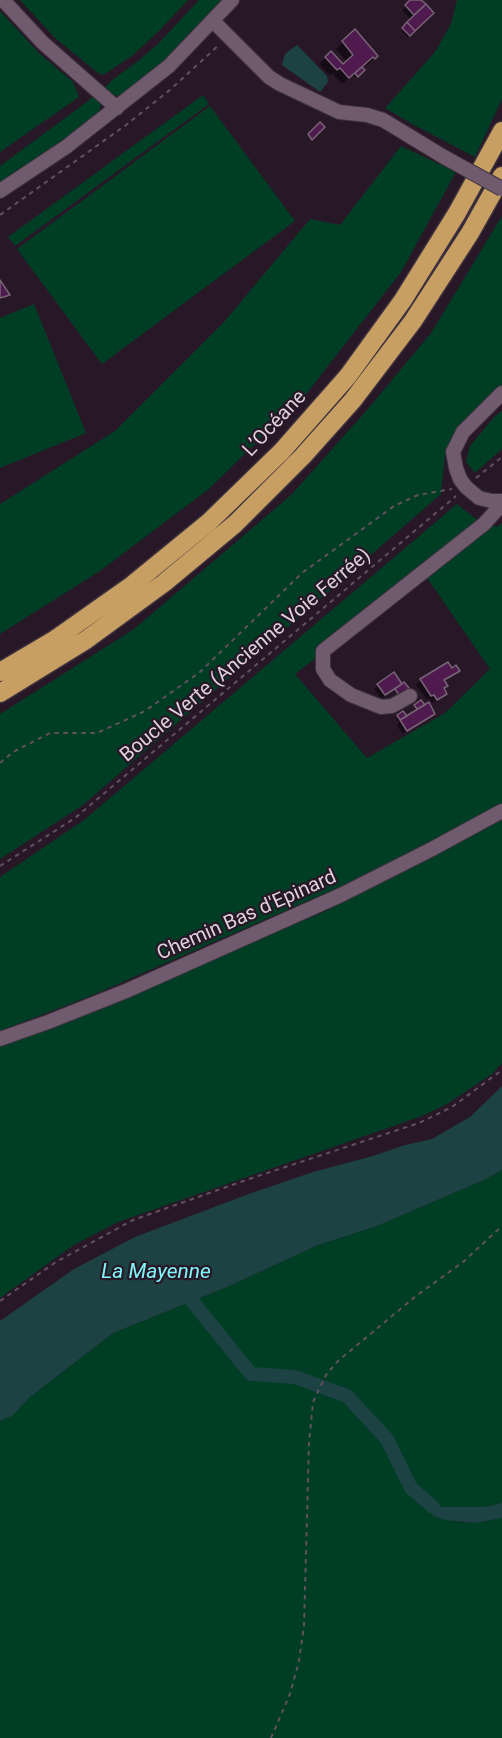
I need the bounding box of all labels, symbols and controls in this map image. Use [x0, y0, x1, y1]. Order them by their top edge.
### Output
street label: L’Océane [238, 386, 312, 462]
street label: Boucle Verte (Ancienne Voie Ferrée) [116, 544, 376, 768]
street label: Chemin Bas d'Epinard [154, 866, 340, 966]
water label: La Mayenne [101, 1260, 211, 1286]

